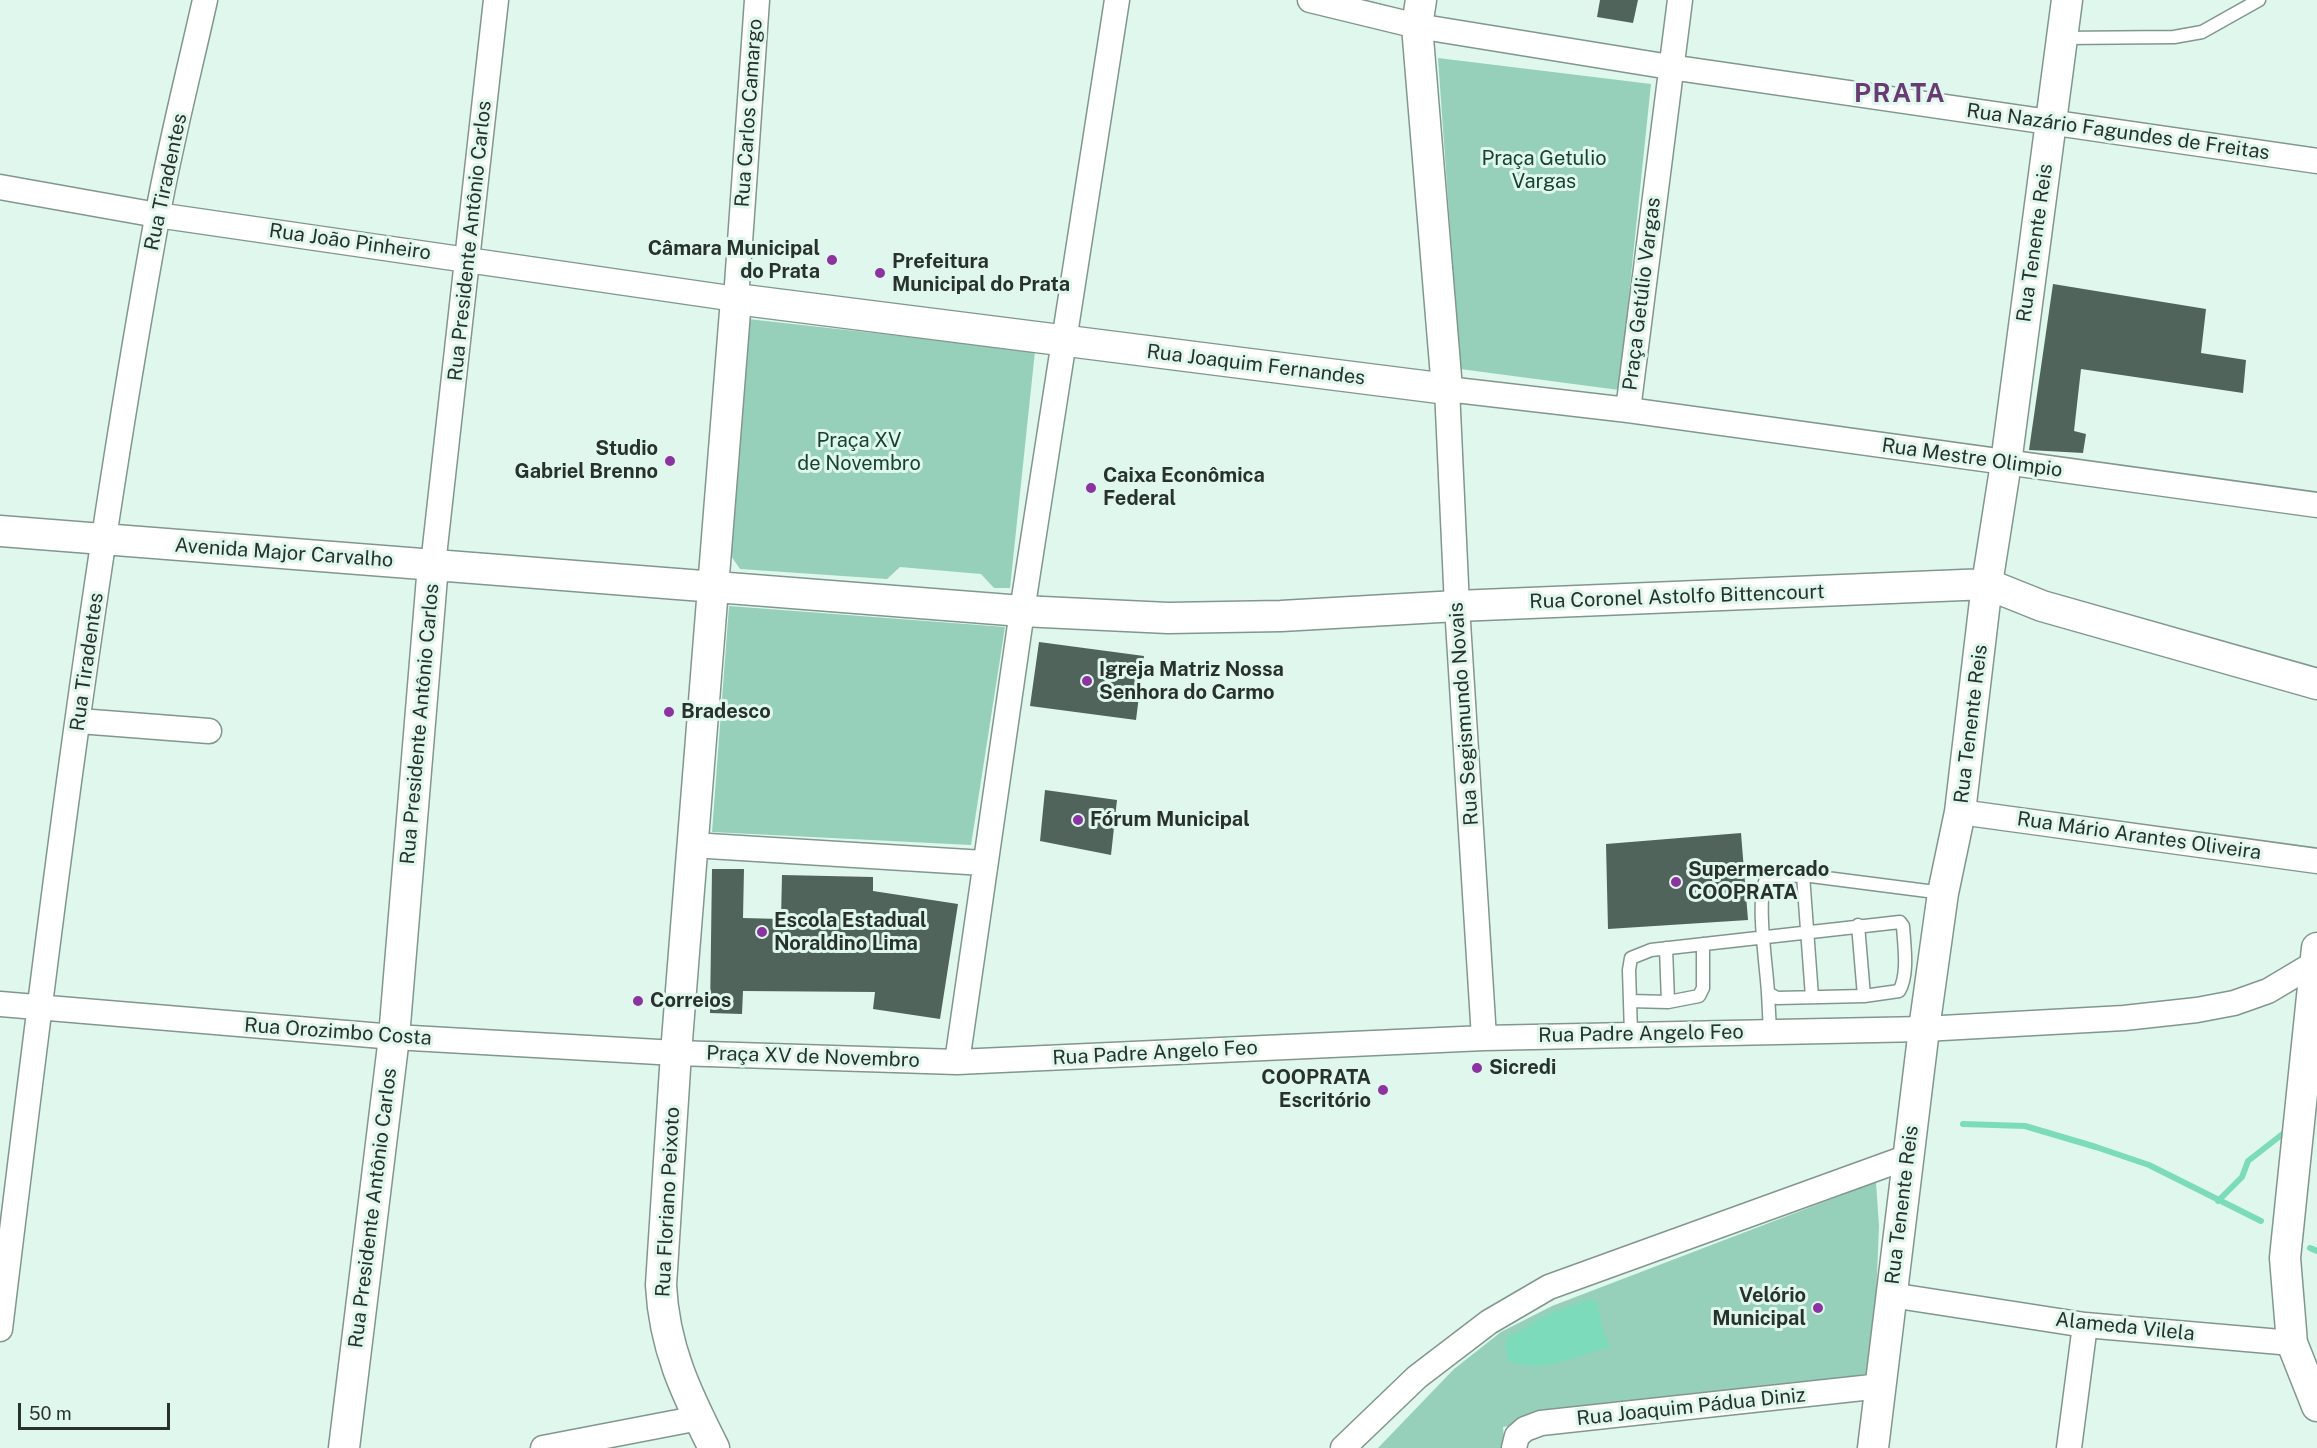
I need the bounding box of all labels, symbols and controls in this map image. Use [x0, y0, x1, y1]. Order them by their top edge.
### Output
street label: Rua Carlos Camargo [730, 18, 768, 208]
district label: PRATA [1854, 78, 1946, 110]
street label: Rua Nazário Fagundes de Freitas [1965, 99, 2271, 165]
street label: Rua Presidente Antônio Carlos [443, 100, 497, 382]
street label: Rua Tiradentes [140, 111, 192, 253]
park label: Praça Getulio Vargas [1481, 147, 1607, 194]
street label: Rua Tenente Reis [2012, 162, 2058, 324]
street label: Praça Getúlio Vargas [1618, 196, 1666, 392]
street label: Rua João Pinheiro [267, 219, 433, 265]
place label: Câmara Municipal do Prata [648, 237, 820, 284]
place label: Prefeitura Municipal do Prata [892, 250, 1070, 297]
marker: Câmara Municipal do Prata [825, 253, 839, 267]
marker: Prefeitura Municipal do Prata [873, 266, 887, 280]
street label: Rua Joaquim Fernandes [1145, 340, 1367, 390]
park label: Praça XV de Novembro [797, 429, 921, 476]
street label: Rua Mestre Olimpio [1880, 433, 2064, 483]
place label: Studio Gabriel Brenno [514, 437, 658, 484]
marker: Studio Gabriel Brenno [663, 454, 677, 468]
place label: Caixa Econômica Federal [1103, 464, 1265, 511]
marker: Caixa Econômica Federal [1084, 481, 1098, 495]
street label: Avenida Major Carvalho [174, 533, 394, 573]
street label: Rua Coronel Astolfo Bittencourt [1529, 580, 1825, 614]
street label: Rua Presidente Antônio Carlos [396, 583, 444, 865]
street label: Rua Tiradentes [65, 591, 109, 733]
street label: Rua Segismundo Novais [1444, 602, 1484, 826]
street label: Rua Tenente Reis [1949, 643, 1993, 805]
place label: Igreja Matriz Nossa Senhora do Carmo [1099, 658, 1284, 705]
marker: Igreja Matriz Nossa Senhora do Carmo [1080, 674, 1094, 688]
place label: Bradesco [681, 700, 771, 724]
marker: Bradesco [662, 705, 676, 719]
street label: Rua Mário Arantes Oliveira [2015, 807, 2263, 865]
place label: Fórum Municipal [1090, 808, 1250, 832]
marker: Fórum Municipal [1071, 813, 1085, 827]
place label: Supermercado COOPRATA [1688, 858, 1829, 905]
marker: Supermercado COOPRATA [1669, 875, 1683, 889]
place label: Escola Estadual Noraldino Lima [774, 909, 927, 956]
marker: Escola Estadual Noraldino Lima [755, 925, 769, 939]
place label: Correios [650, 989, 731, 1013]
marker: Correios [631, 994, 645, 1008]
street label: Rua Orozimbo Costa [243, 1013, 433, 1051]
street label: Rua Padre Angelo Feo [1538, 1020, 1744, 1048]
street label: Rua Padre Angelo Feo [1052, 1036, 1258, 1070]
street label: Praça XV de Novembro [706, 1041, 920, 1073]
place label: Sicredi [1489, 1056, 1556, 1080]
marker: Sicredi [1470, 1061, 1484, 1075]
place label: COOPRATA Escritório [1261, 1066, 1371, 1113]
street label: Rua Presidente Antônio Carlos [344, 1067, 402, 1349]
marker: COOPRATA Escritório [1376, 1083, 1390, 1097]
street label: Rua Floriano Peixoto [651, 1106, 685, 1298]
street label: Rua Tenente Reis [1880, 1124, 1924, 1286]
place label: Velório Municipal [1712, 1284, 1806, 1331]
marker: Velório Municipal [1811, 1301, 1825, 1315]
street label: Alameda Vilela [2054, 1308, 2196, 1346]
street label: Rua Joaquim Pádua Diniz [1575, 1383, 1807, 1431]
scale bar [21, 1391, 172, 1429]
text: 50 m [29, 1403, 72, 1424]

